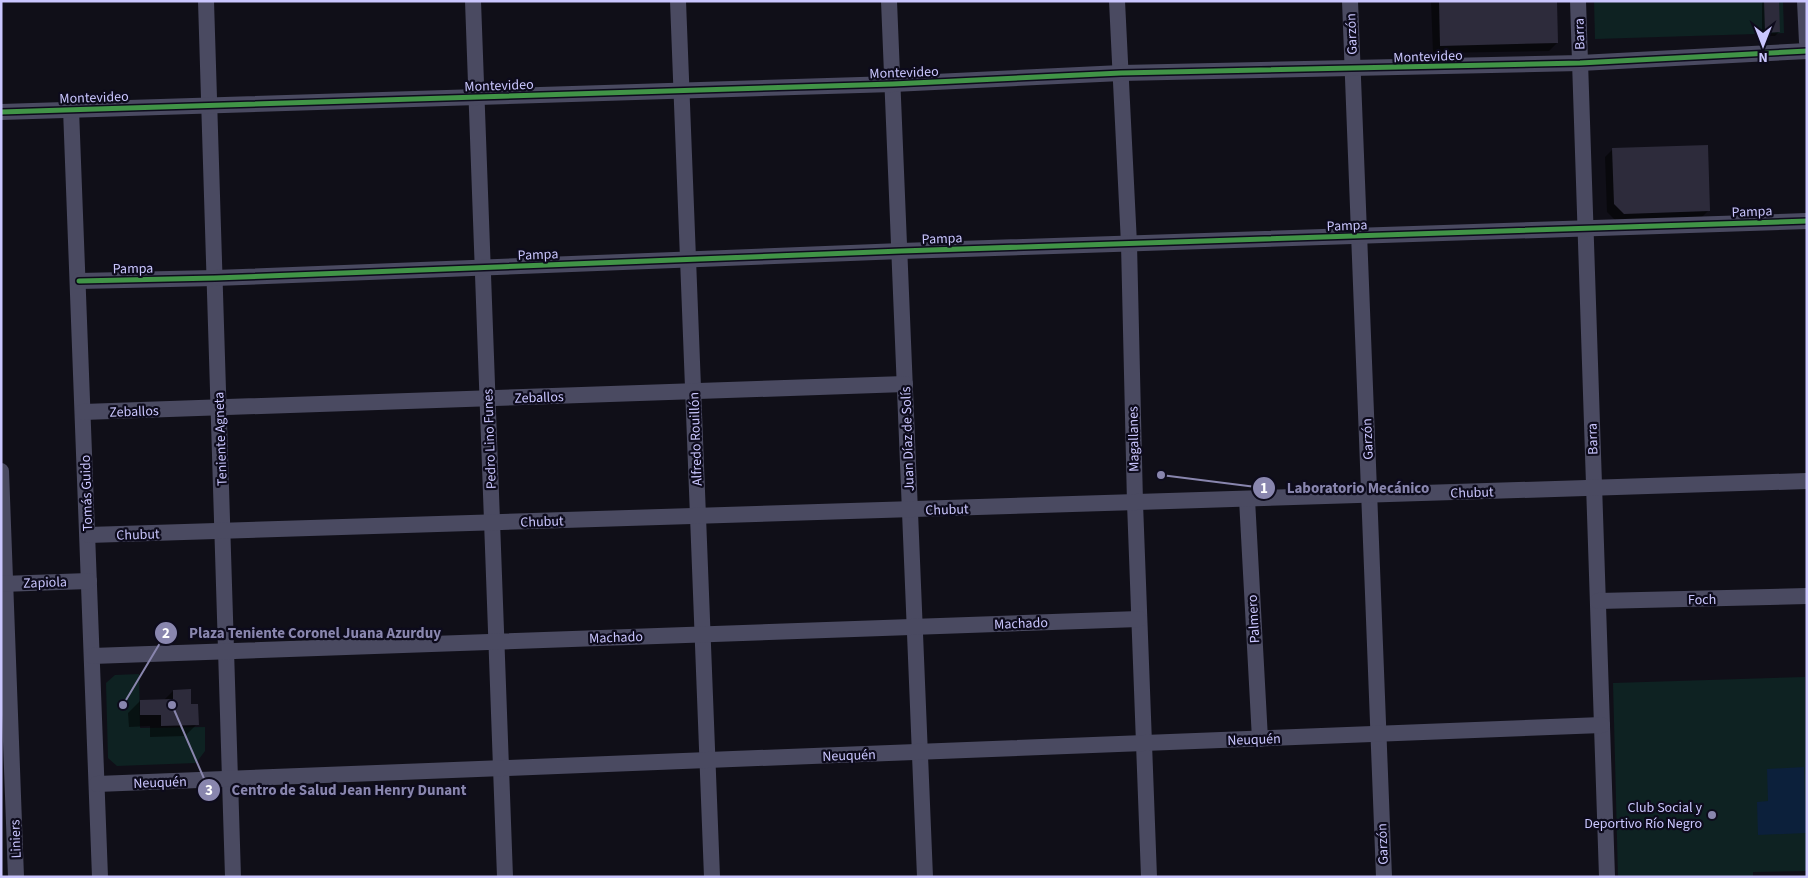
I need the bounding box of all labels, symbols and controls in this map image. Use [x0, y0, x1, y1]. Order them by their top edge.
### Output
street label: Garzón [1341, 13, 1363, 55]
street label: Barra [1569, 18, 1591, 50]
north arrow [1738, 20, 1788, 70]
street label: Montevideo [1393, 46, 1463, 68]
text: N [1758, 47, 1768, 67]
street label: Montevideo [869, 62, 939, 84]
street label: Montevideo [464, 75, 534, 97]
street label: Montevideo [59, 87, 129, 109]
street label: Pampa [1731, 201, 1773, 223]
street label: Pampa [1326, 215, 1368, 237]
street label: Pampa [921, 228, 963, 250]
street label: Pampa [517, 244, 559, 266]
street label: Pampa [113, 259, 154, 279]
street label: Juan Díaz de Solís [896, 386, 920, 492]
street label: Zeballos [514, 387, 564, 409]
street label: Pedro Lino Funes [478, 388, 502, 490]
street label: Teniente Agneta [209, 392, 233, 486]
street label: Alfredo Rouillón [684, 392, 708, 486]
street label: Zeballos [109, 401, 159, 423]
street label: Magallanes [1123, 406, 1145, 472]
street label: Garzón [1357, 418, 1379, 460]
street label: Barra [1582, 423, 1604, 455]
street label: Tomás Guido [76, 454, 98, 532]
callout: Laboratorio Mecánico [1252, 473, 1439, 503]
text: 1 [1260, 478, 1268, 499]
text: Laboratorio Mecánico [1287, 478, 1429, 499]
street label: Chubut [1450, 482, 1494, 504]
street label: Chubut [925, 499, 969, 521]
street label: Chubut [520, 511, 564, 533]
street label: Chubut [116, 524, 160, 546]
street label: Zapiola [23, 572, 67, 594]
street label: Foch [1688, 590, 1716, 610]
street label: Palmero [1243, 594, 1265, 644]
street label: Machado [994, 613, 1048, 635]
callout: Plaza Teniente Coronel Juana Azurduy [154, 618, 451, 648]
text: 2 [162, 623, 170, 644]
text: Plaza Teniente Coronel Juana Azurduy [189, 623, 441, 644]
street label: Machado [589, 627, 643, 649]
street label: Neuquén [1227, 729, 1281, 751]
street label: Neuquén [822, 745, 876, 767]
street label: Neuquén [133, 772, 187, 794]
callout: Centro de Salud Jean Henry Dunant [196, 775, 476, 805]
text: 3 [205, 780, 213, 801]
text: Centro de Salud Jean Henry Dunant [232, 780, 467, 801]
place label: Club Social y Deportivo Río Negro [1584, 798, 1702, 834]
marker: Club Social y Deportivo Río Negro [1706, 809, 1718, 821]
street label: Liniers [5, 819, 27, 859]
street label: Garzón [1372, 823, 1394, 865]

